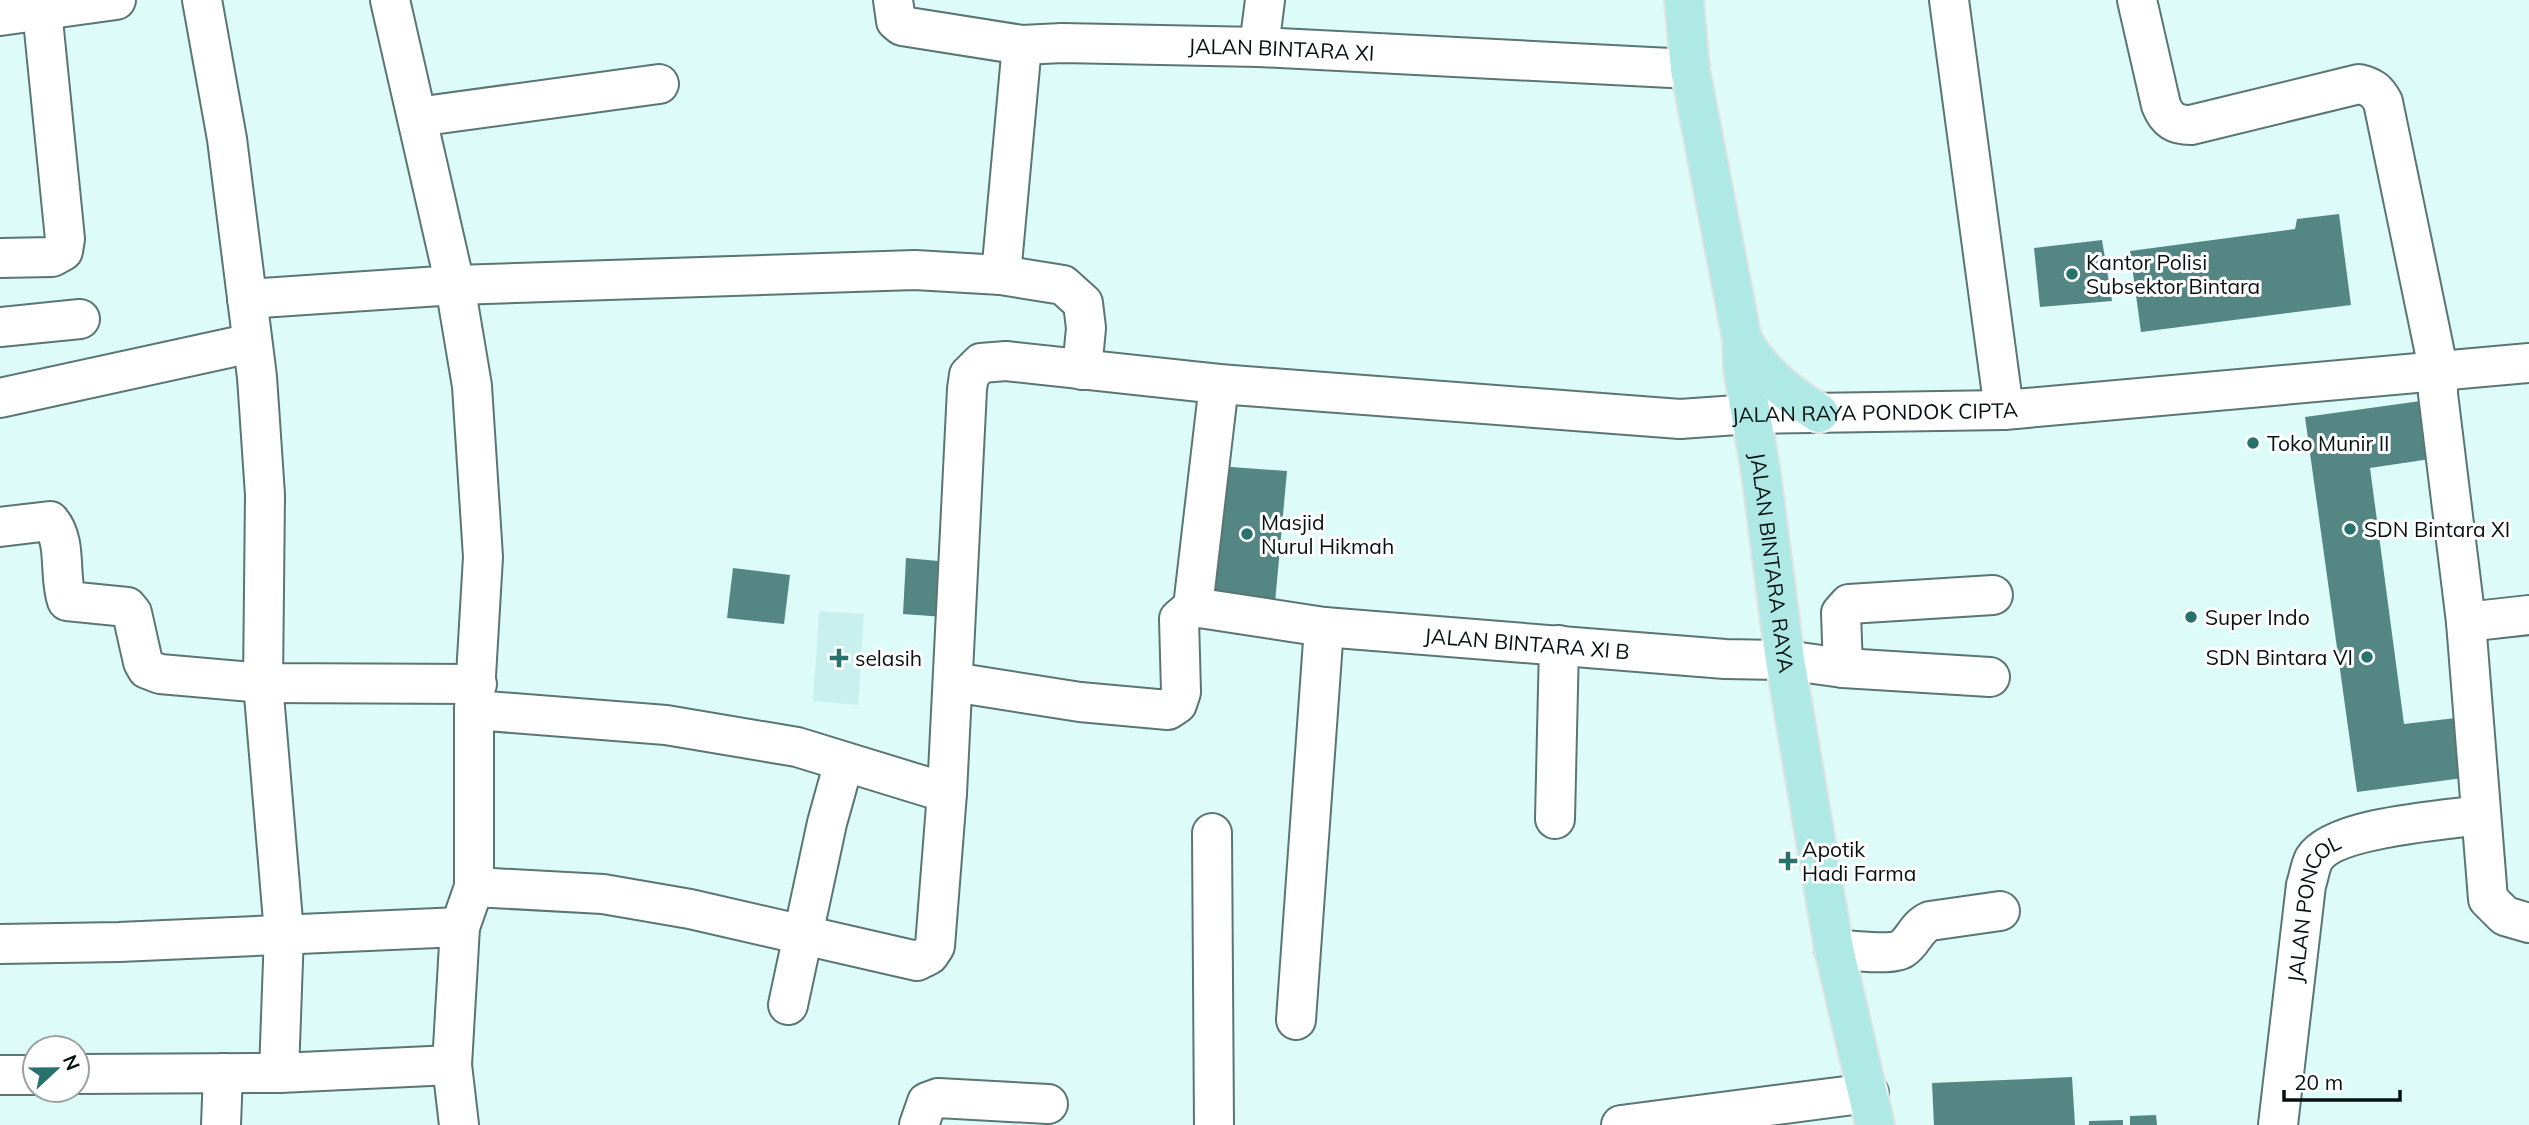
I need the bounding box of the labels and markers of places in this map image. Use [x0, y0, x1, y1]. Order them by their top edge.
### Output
place label: Kantor Polisi Subsektor Bintara [2086, 249, 2260, 299]
marker: Kantor Polisi Subsektor Bintara [2064, 266, 2080, 282]
place label: Toko Munir II [2267, 430, 2390, 456]
marker: Toko Munir II [2245, 435, 2261, 451]
place label: Masjid Nurul Hikmah [1261, 509, 1394, 559]
place label: SDN Bintara XI [2364, 516, 2510, 542]
marker: SDN Bintara XI [2342, 521, 2358, 537]
marker: Masjid Nurul Hikmah [1239, 526, 1255, 542]
place label: Super Indo [2205, 604, 2310, 630]
marker: Super Indo [2183, 609, 2199, 625]
place label: SDN Bintara VI [2206, 644, 2353, 670]
place label: selasih [855, 645, 922, 671]
marker: selasih [829, 648, 849, 668]
marker: SDN Bintara VI [2359, 649, 2375, 665]
place label: Apotik Hadi Farma [1802, 836, 1916, 886]
marker: Apotik Hadi Farma [1780, 853, 1796, 869]

